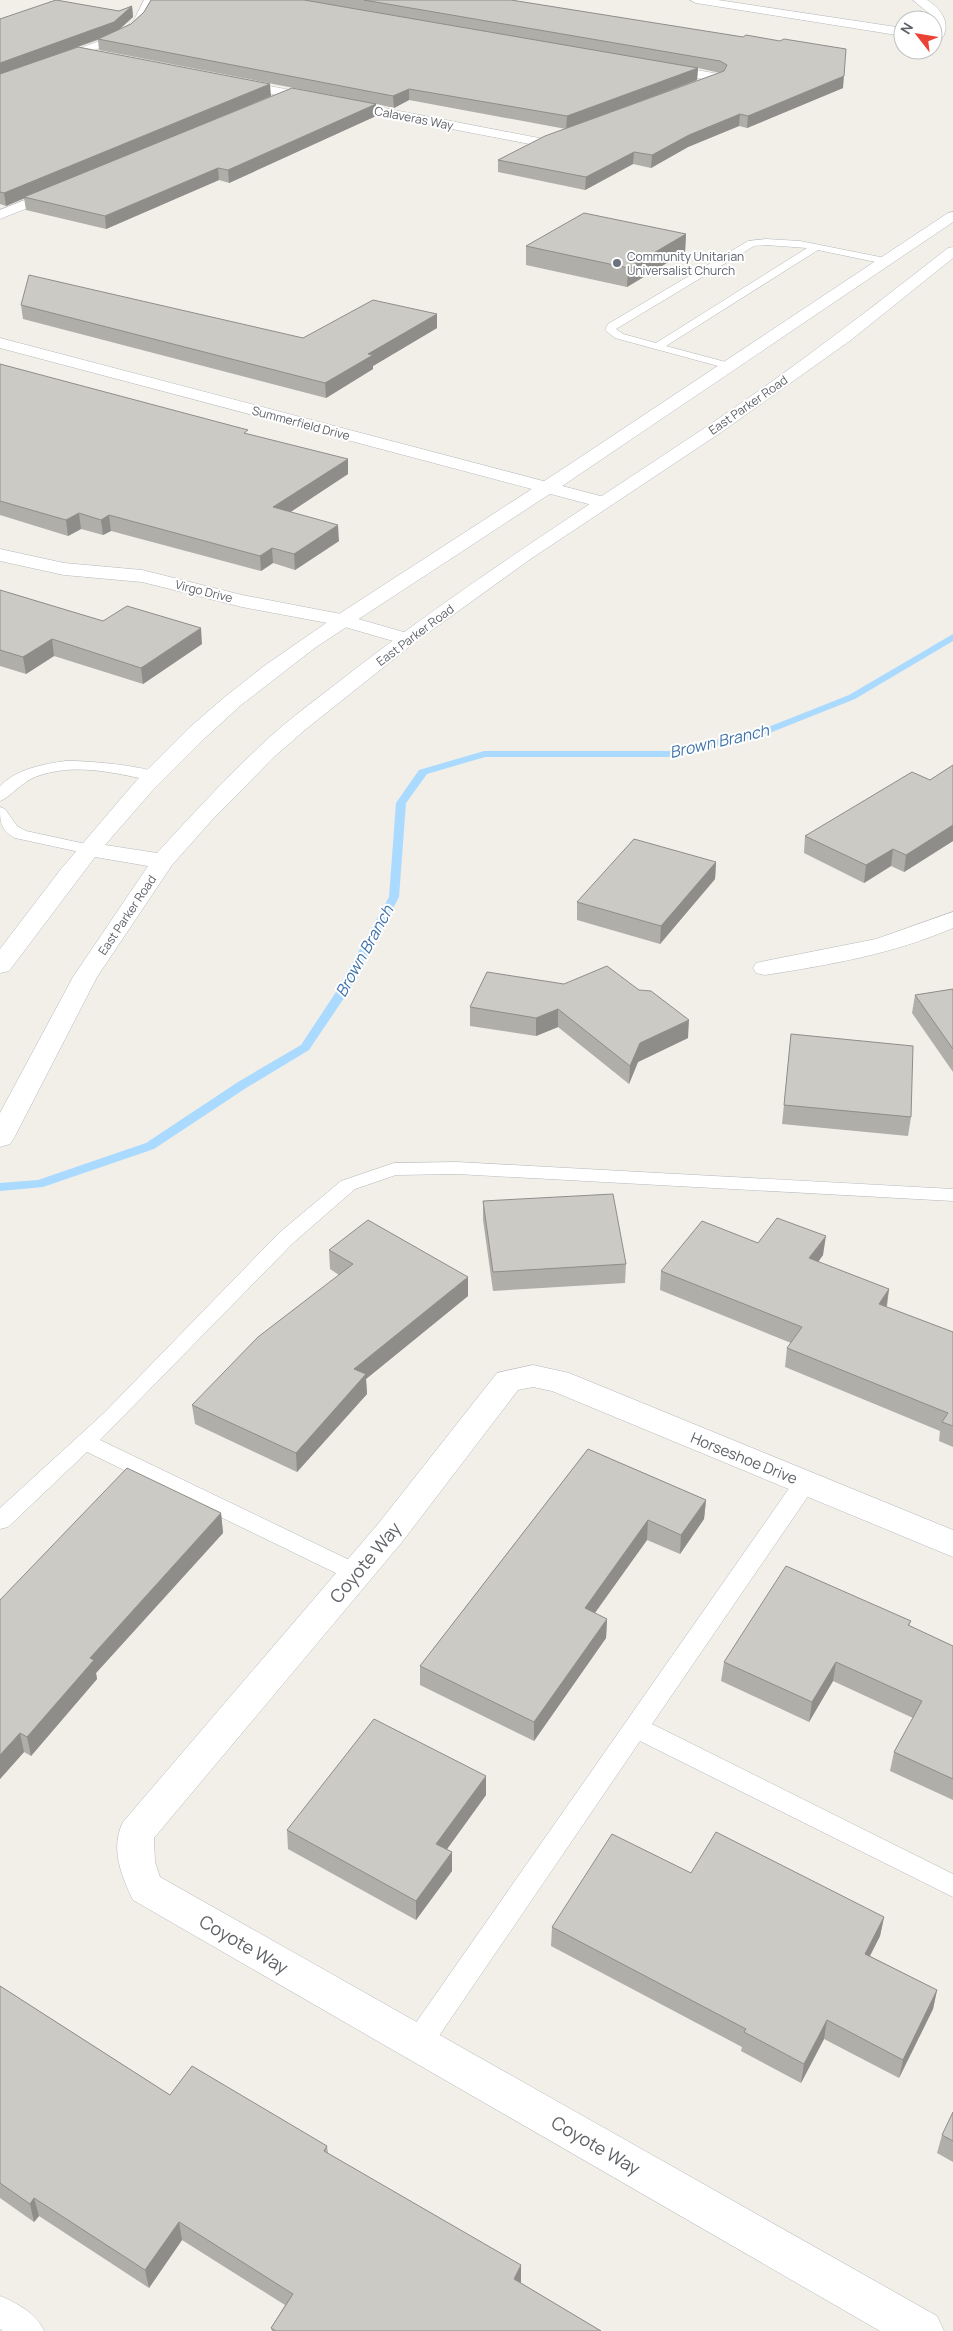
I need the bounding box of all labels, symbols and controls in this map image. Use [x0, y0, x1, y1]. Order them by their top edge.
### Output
north arrow [893, 10, 943, 60]
text: N [896, 19, 917, 37]
street label: Calaveras Way [373, 102, 456, 134]
place label: Community Unitarian Universalist Church [627, 248, 744, 279]
marker: Community Unitarian Universalist Church [611, 257, 623, 269]
street label: East Parker Road [705, 371, 791, 439]
street label: Summerfield Drive [250, 402, 352, 444]
street label: Virgo Drive [174, 576, 234, 606]
street label: East Parker Road [373, 600, 457, 670]
water label: Brown Branch [667, 719, 771, 763]
street label: East Parker Road [94, 872, 160, 958]
water label: Brown Branch [330, 901, 398, 1001]
street label: Horseshoe Drive [687, 1427, 801, 1489]
street label: Coyote Way [324, 1516, 406, 1608]
street label: Coyote Way [195, 1909, 293, 1979]
street label: Coyote Way [547, 2110, 645, 2180]

